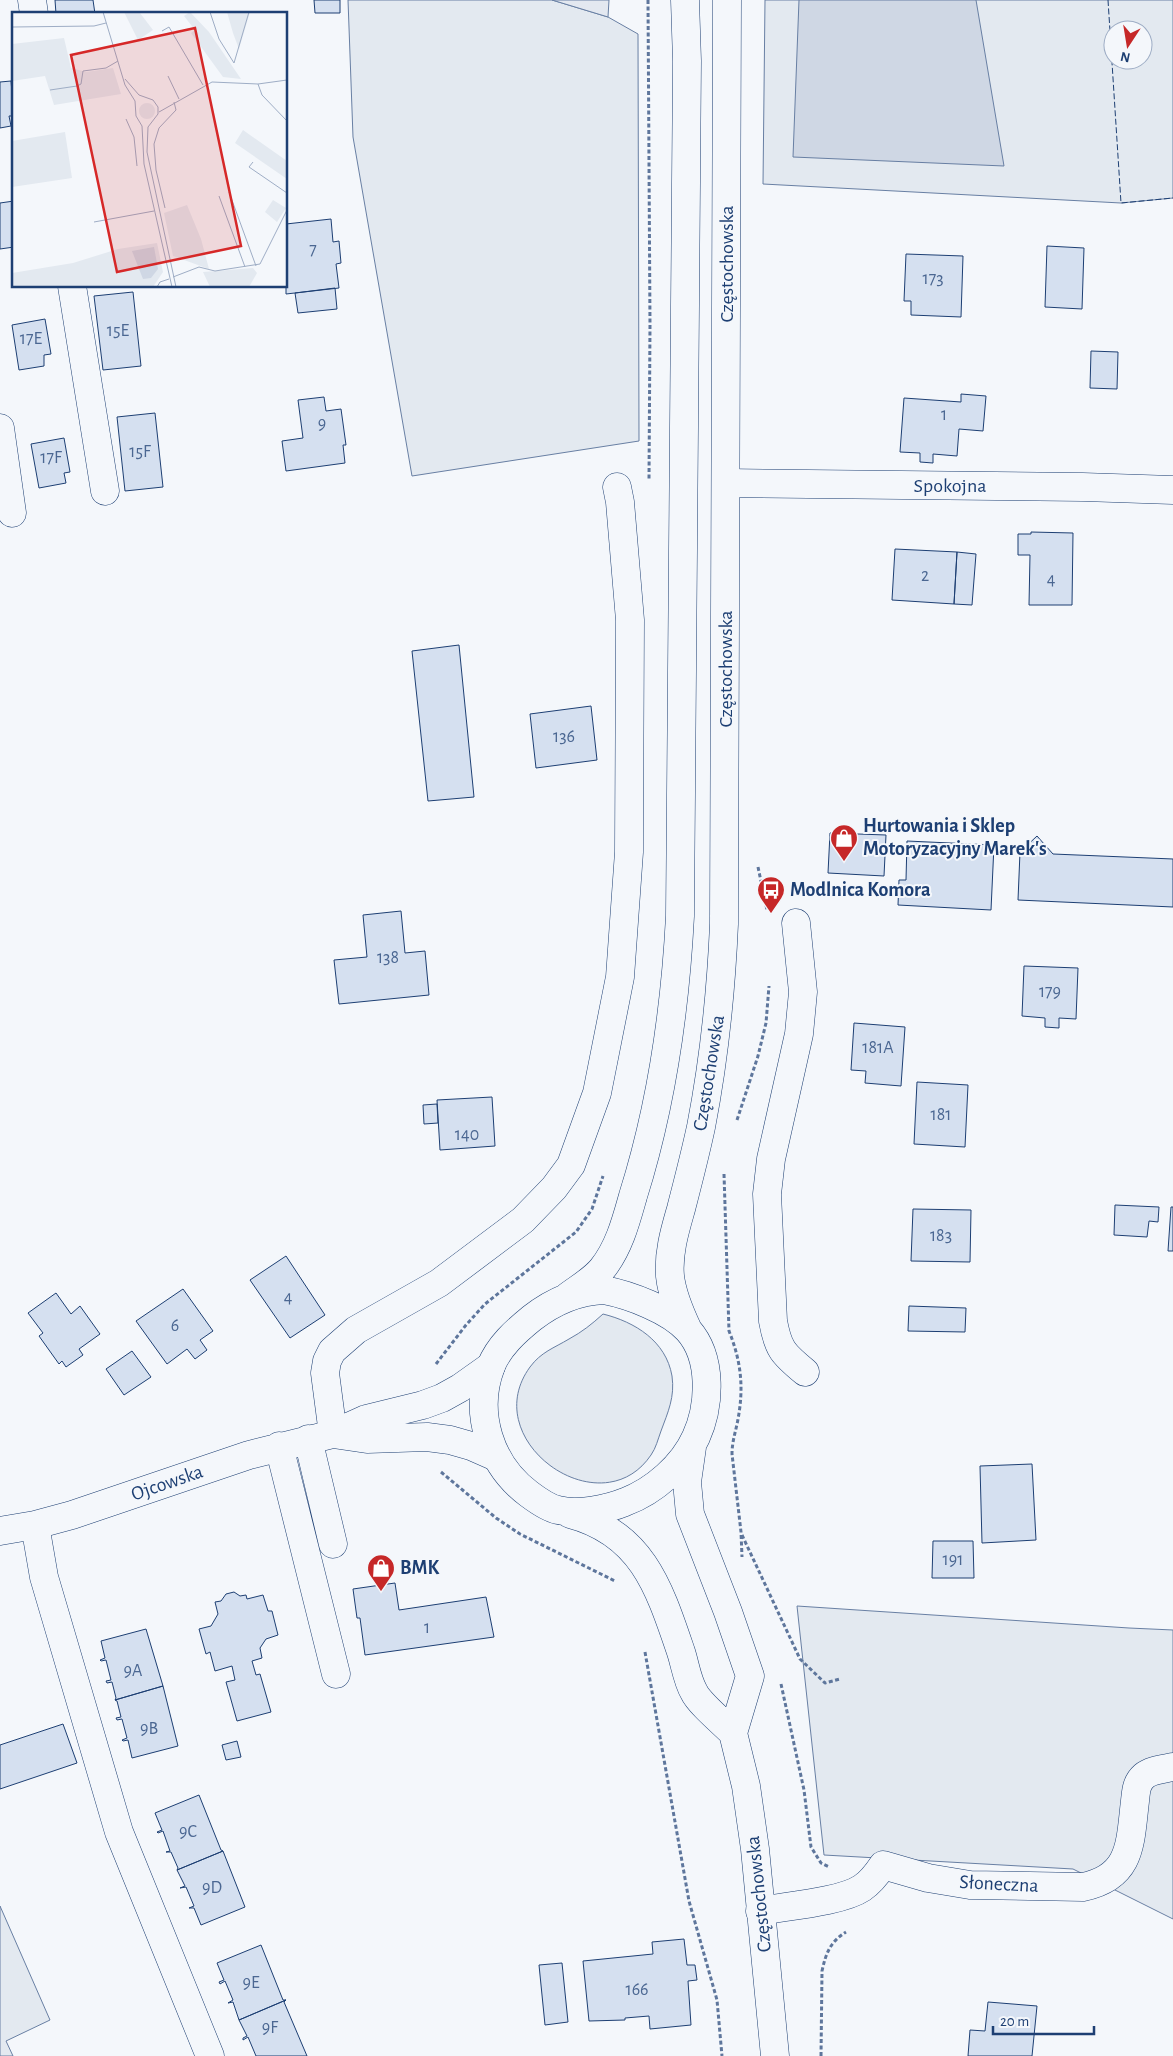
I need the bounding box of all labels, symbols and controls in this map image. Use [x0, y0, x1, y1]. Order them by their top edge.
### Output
inset map [12, 12, 288, 288]
north arrow [1103, 20, 1153, 70]
text: N [1119, 49, 1132, 65]
street label: Częstochowska [717, 206, 737, 322]
house number: 7 [309, 241, 317, 259]
house number: 173 [922, 270, 944, 288]
house number: 15E [107, 322, 130, 340]
house number: 17E [20, 330, 43, 348]
house number: 1 [941, 406, 947, 424]
house number: 9 [318, 415, 326, 433]
house number: 15F [129, 443, 151, 461]
house number: 17F [40, 449, 62, 467]
street label: Spokojna [914, 476, 986, 496]
house number: 2 [921, 567, 929, 585]
house number: 4 [1047, 571, 1056, 589]
street label: Częstochowska [716, 611, 736, 727]
house number: 136 [553, 728, 575, 746]
place label: Hurtowania i Sklep Motoryzacyjny Marek's [863, 816, 1047, 859]
shop icon: Hurtowania i Sklep Motoryzacyjny Marek's [829, 823, 859, 862]
bus stop icon: Modlnica Komora [756, 875, 786, 914]
place label: Modlnica Komora [790, 880, 931, 900]
house number: 138 [377, 949, 399, 967]
house number: 179 [1039, 983, 1061, 1001]
street label: Częstochowska [690, 1014, 728, 1132]
house number: 181A [862, 1039, 894, 1057]
house number: 181 [931, 1106, 951, 1124]
house number: 140 [455, 1126, 479, 1144]
house number: 183 [930, 1227, 952, 1245]
house number: 4 [284, 1289, 293, 1307]
house number: 6 [171, 1317, 179, 1335]
street label: Ojcowska [128, 1461, 206, 1505]
house number: 191 [943, 1551, 963, 1569]
shop icon: BMK [366, 1553, 396, 1592]
place label: BMK [400, 1558, 440, 1578]
house number: 1 [424, 1619, 430, 1637]
house number: 9A [124, 1662, 143, 1680]
house number: 9B [140, 1720, 158, 1738]
house number: 9C [179, 1823, 197, 1841]
street label: Częstochowska [743, 1835, 775, 1953]
street label: Słoneczna [959, 1872, 1039, 1896]
house number: 9D [202, 1879, 222, 1897]
house number: 9E [242, 1974, 260, 1992]
house number: 166 [625, 1981, 649, 1999]
scale bar [993, 2004, 1094, 2036]
text: 20 m [1000, 2014, 1029, 2029]
house number: 9F [262, 2019, 278, 2037]

